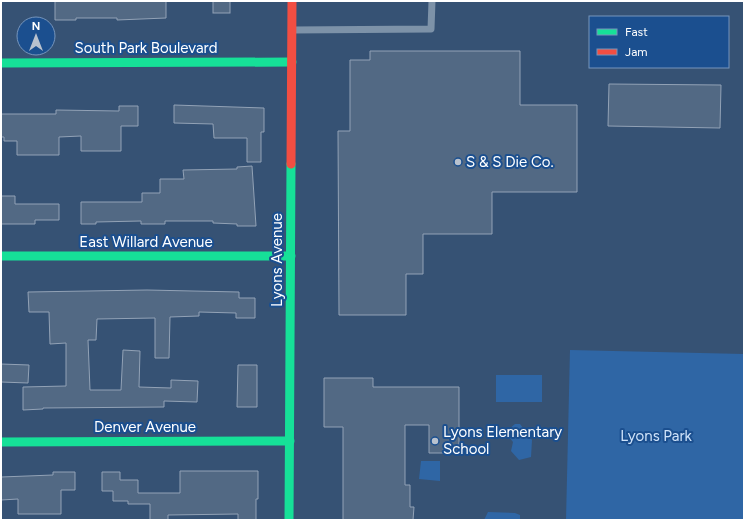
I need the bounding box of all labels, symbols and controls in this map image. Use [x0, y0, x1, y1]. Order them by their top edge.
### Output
north arrow [16, 16, 56, 56]
legend [589, 16, 729, 68]
text: N [32, 20, 40, 33]
text: Fast [625, 25, 648, 39]
street label: South Park Boulevard [75, 39, 217, 57]
text: Jam [625, 45, 648, 59]
place label: S & S Die Co. [466, 153, 554, 171]
marker: S & S Die Co. [453, 157, 463, 167]
street label: Lyons Avenue [268, 213, 286, 307]
street label: East Willard Avenue [79, 233, 213, 251]
street label: Denver Avenue [94, 418, 196, 436]
place label: Lyons Elementary School [443, 423, 562, 458]
park label: Lyons Park [620, 427, 693, 445]
marker: Lyons Elementary School [430, 436, 440, 446]

